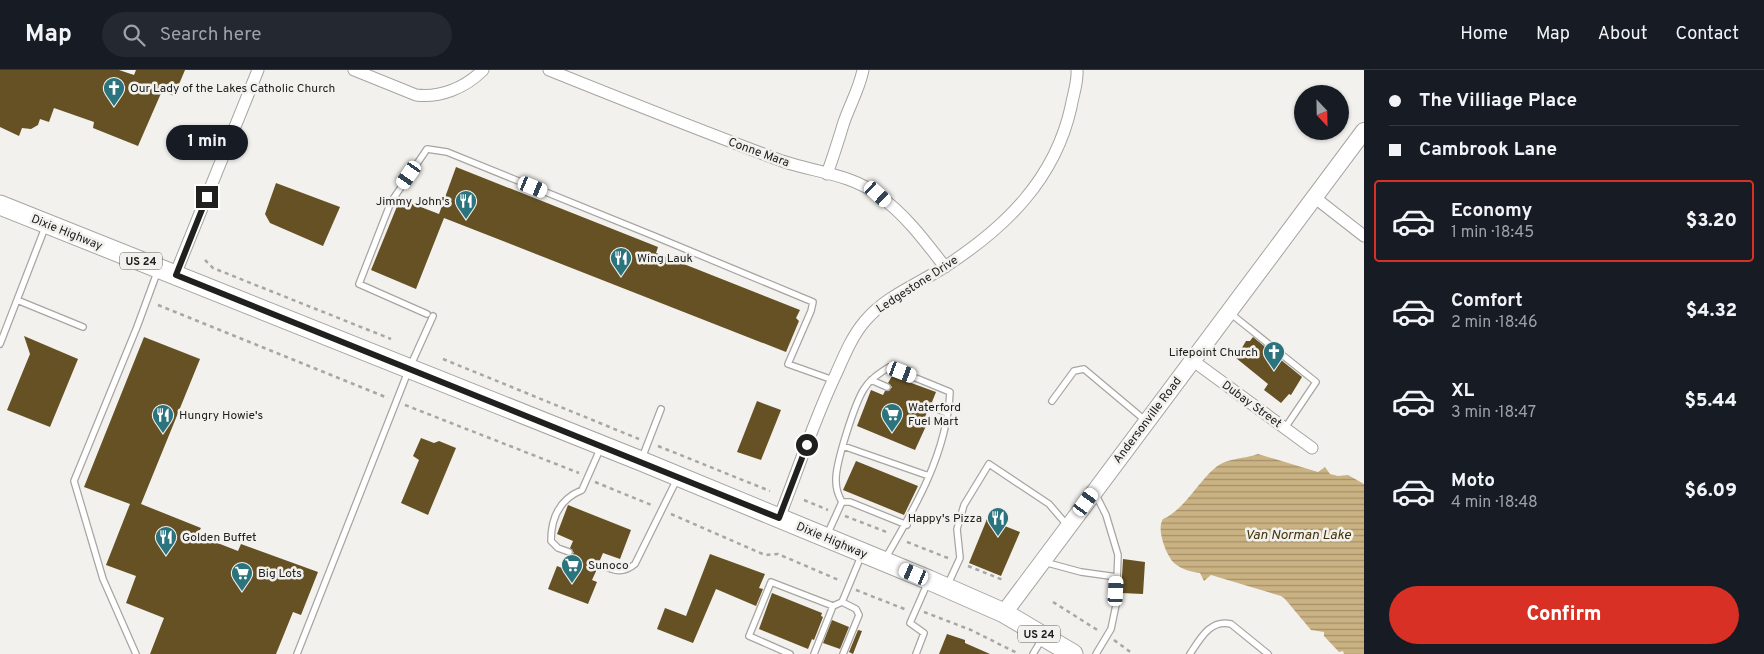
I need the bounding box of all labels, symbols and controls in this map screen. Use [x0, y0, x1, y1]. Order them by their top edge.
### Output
search box [102, 12, 452, 57]
text: Map [25, 20, 72, 50]
icon: search [120, 21, 148, 49]
text: Search here [160, 23, 261, 47]
text: Home [1460, 23, 1508, 46]
text: Map [1536, 23, 1570, 46]
text: About [1598, 23, 1647, 46]
text: Contact [1675, 23, 1739, 46]
church icon: Our Lady of the Lakes Catholic Church [102, 76, 126, 107]
place label: Our Lady of the Lakes Catholic Church [130, 81, 335, 97]
north arrow [1294, 85, 1349, 140]
map controls [1294, 85, 1349, 140]
text: The Villiage Place [1419, 89, 1577, 113]
callout: 1 min [166, 124, 248, 160]
text: 1 min [187, 132, 227, 152]
street label: Conne Mara [726, 134, 792, 171]
text: Cambrook Lane [1419, 138, 1557, 162]
car [394, 158, 423, 192]
car [516, 174, 549, 200]
car [861, 178, 894, 210]
route end [196, 186, 218, 208]
restaurant icon: Jimmy John's [454, 189, 478, 220]
place label: Jimmy John's [376, 194, 450, 210]
icon: car [1391, 199, 1436, 244]
text: Economy [1451, 199, 1532, 223]
text: $3.20 [1686, 209, 1737, 233]
street label: Dixie Highway [29, 211, 105, 255]
text: 1 min · 18:45 [1451, 223, 1534, 243]
restaurant icon: Wing Lauk [609, 246, 633, 277]
place label: Wing Lauk [637, 251, 693, 267]
road number: US 24 [120, 252, 162, 270]
street label: Ledgestone Drive [874, 252, 961, 317]
icon: car [1391, 289, 1436, 334]
text: Comfort [1451, 289, 1523, 313]
text: $4.32 [1686, 299, 1737, 323]
text: 2 min · 18:46 [1451, 313, 1538, 333]
church icon: Lifepoint Church [1262, 340, 1286, 371]
place label: Lifepoint Church [1169, 345, 1258, 361]
car [885, 360, 918, 384]
street label: Andersonville Road [1110, 374, 1186, 467]
street label: Dubay Street [1218, 378, 1285, 432]
icon: car [1391, 379, 1436, 424]
text: XL [1451, 379, 1474, 403]
text: $5.44 [1684, 389, 1737, 413]
place label: Waterford Fuel Mart [908, 400, 961, 430]
supermarket icon: Waterford Fuel Mart [880, 402, 904, 433]
restaurant icon: Hungry Howie's [151, 403, 175, 434]
text: 3 min · 18:47 [1451, 403, 1536, 423]
place label: Hungry Howie's [179, 408, 263, 424]
route start [796, 434, 818, 456]
icon: car [1391, 469, 1436, 514]
text: Moto [1451, 469, 1495, 493]
text: $6.09 [1685, 479, 1737, 503]
car [1071, 485, 1100, 519]
text: 4 min · 18:48 [1451, 493, 1538, 513]
restaurant icon: Happy's Pizza [986, 506, 1010, 537]
place label: Happy's Pizza [908, 511, 982, 527]
street label: Dixie Highway [794, 519, 870, 563]
restaurant icon: Golden Buffet [154, 525, 178, 556]
water label: Van Norman Lake [1245, 527, 1352, 544]
place label: Golden Buffet [182, 530, 257, 546]
supermarket icon: Sunoco [560, 553, 584, 584]
place label: Sunoco [588, 558, 629, 574]
supermarket icon: Big Lots [230, 561, 254, 592]
car [897, 561, 930, 587]
place label: Big Lots [258, 566, 302, 582]
car [1107, 576, 1124, 606]
button: Confirm [1389, 586, 1739, 644]
road number: US 24 [1018, 626, 1060, 642]

